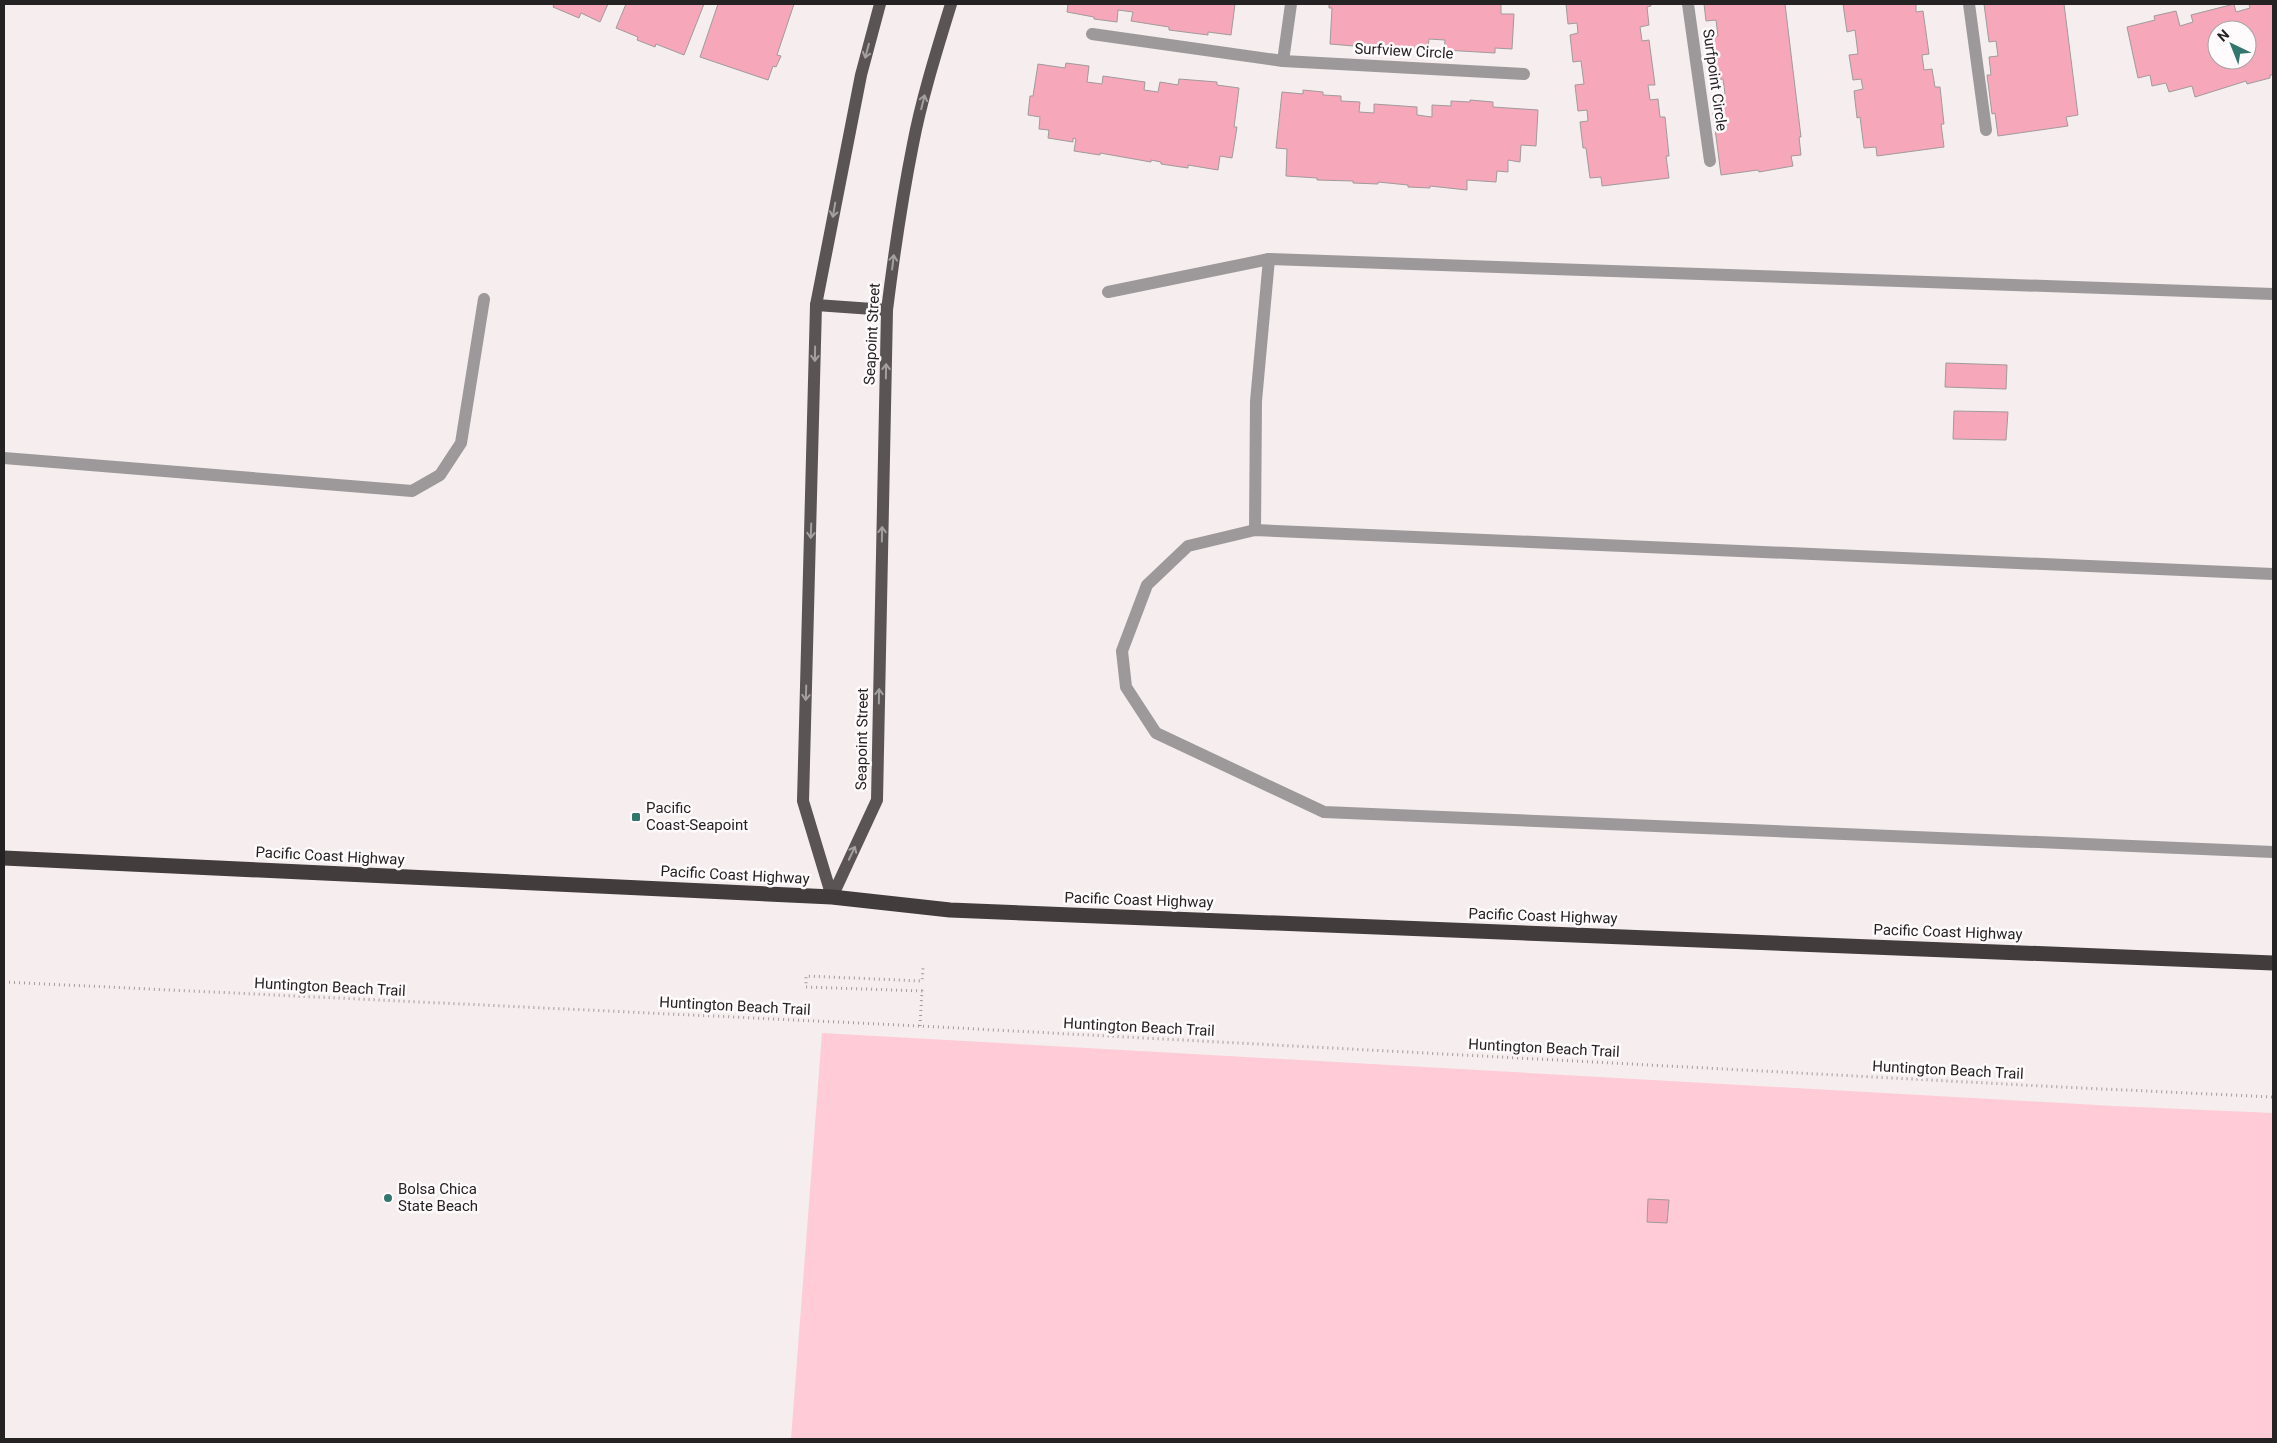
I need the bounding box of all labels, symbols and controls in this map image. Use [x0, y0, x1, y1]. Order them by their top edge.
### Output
north arrow [2207, 20, 2257, 70]
text: N [2214, 26, 2232, 45]
street label: Surfpoint Circle [1699, 28, 1731, 132]
street label: Surfview Circle [1354, 39, 1454, 63]
one-way arrow [862, 42, 872, 58]
one-way arrow [919, 95, 929, 111]
one-way arrow [828, 201, 838, 217]
one-way arrow [888, 254, 898, 270]
street label: Seapoint Street [860, 282, 884, 385]
one-way arrow [810, 346, 820, 362]
one-way arrow [881, 363, 890, 379]
one-way arrow [806, 522, 816, 539]
one-way arrow [878, 526, 887, 542]
one-way arrow [801, 685, 811, 701]
street label: Seapoint Street [852, 688, 872, 790]
one-way arrow [874, 688, 884, 704]
place label: Pacific Coast-Seapoint [646, 799, 748, 834]
marker: Pacific Coast-Seapoint [630, 811, 642, 823]
street label: Pacific Coast Highway [255, 843, 405, 869]
one-way arrow [848, 846, 858, 861]
street label: Pacific Coast Highway [660, 862, 810, 888]
street label: Pacific Coast Highway [1064, 888, 1214, 912]
street label: Pacific Coast Highway [1468, 904, 1618, 928]
street label: Pacific Coast Highway [1873, 920, 2023, 944]
street label: Huntington Beach Trail [254, 974, 406, 1000]
street label: Huntington Beach Trail [659, 993, 811, 1019]
street label: Huntington Beach Trail [1063, 1014, 1215, 1040]
street label: Huntington Beach Trail [1468, 1035, 1620, 1061]
street label: Huntington Beach Trail [1872, 1057, 2024, 1083]
place label: Bolsa Chica State Beach [398, 1180, 478, 1215]
marker: Bolsa Chica State Beach [382, 1192, 394, 1204]

